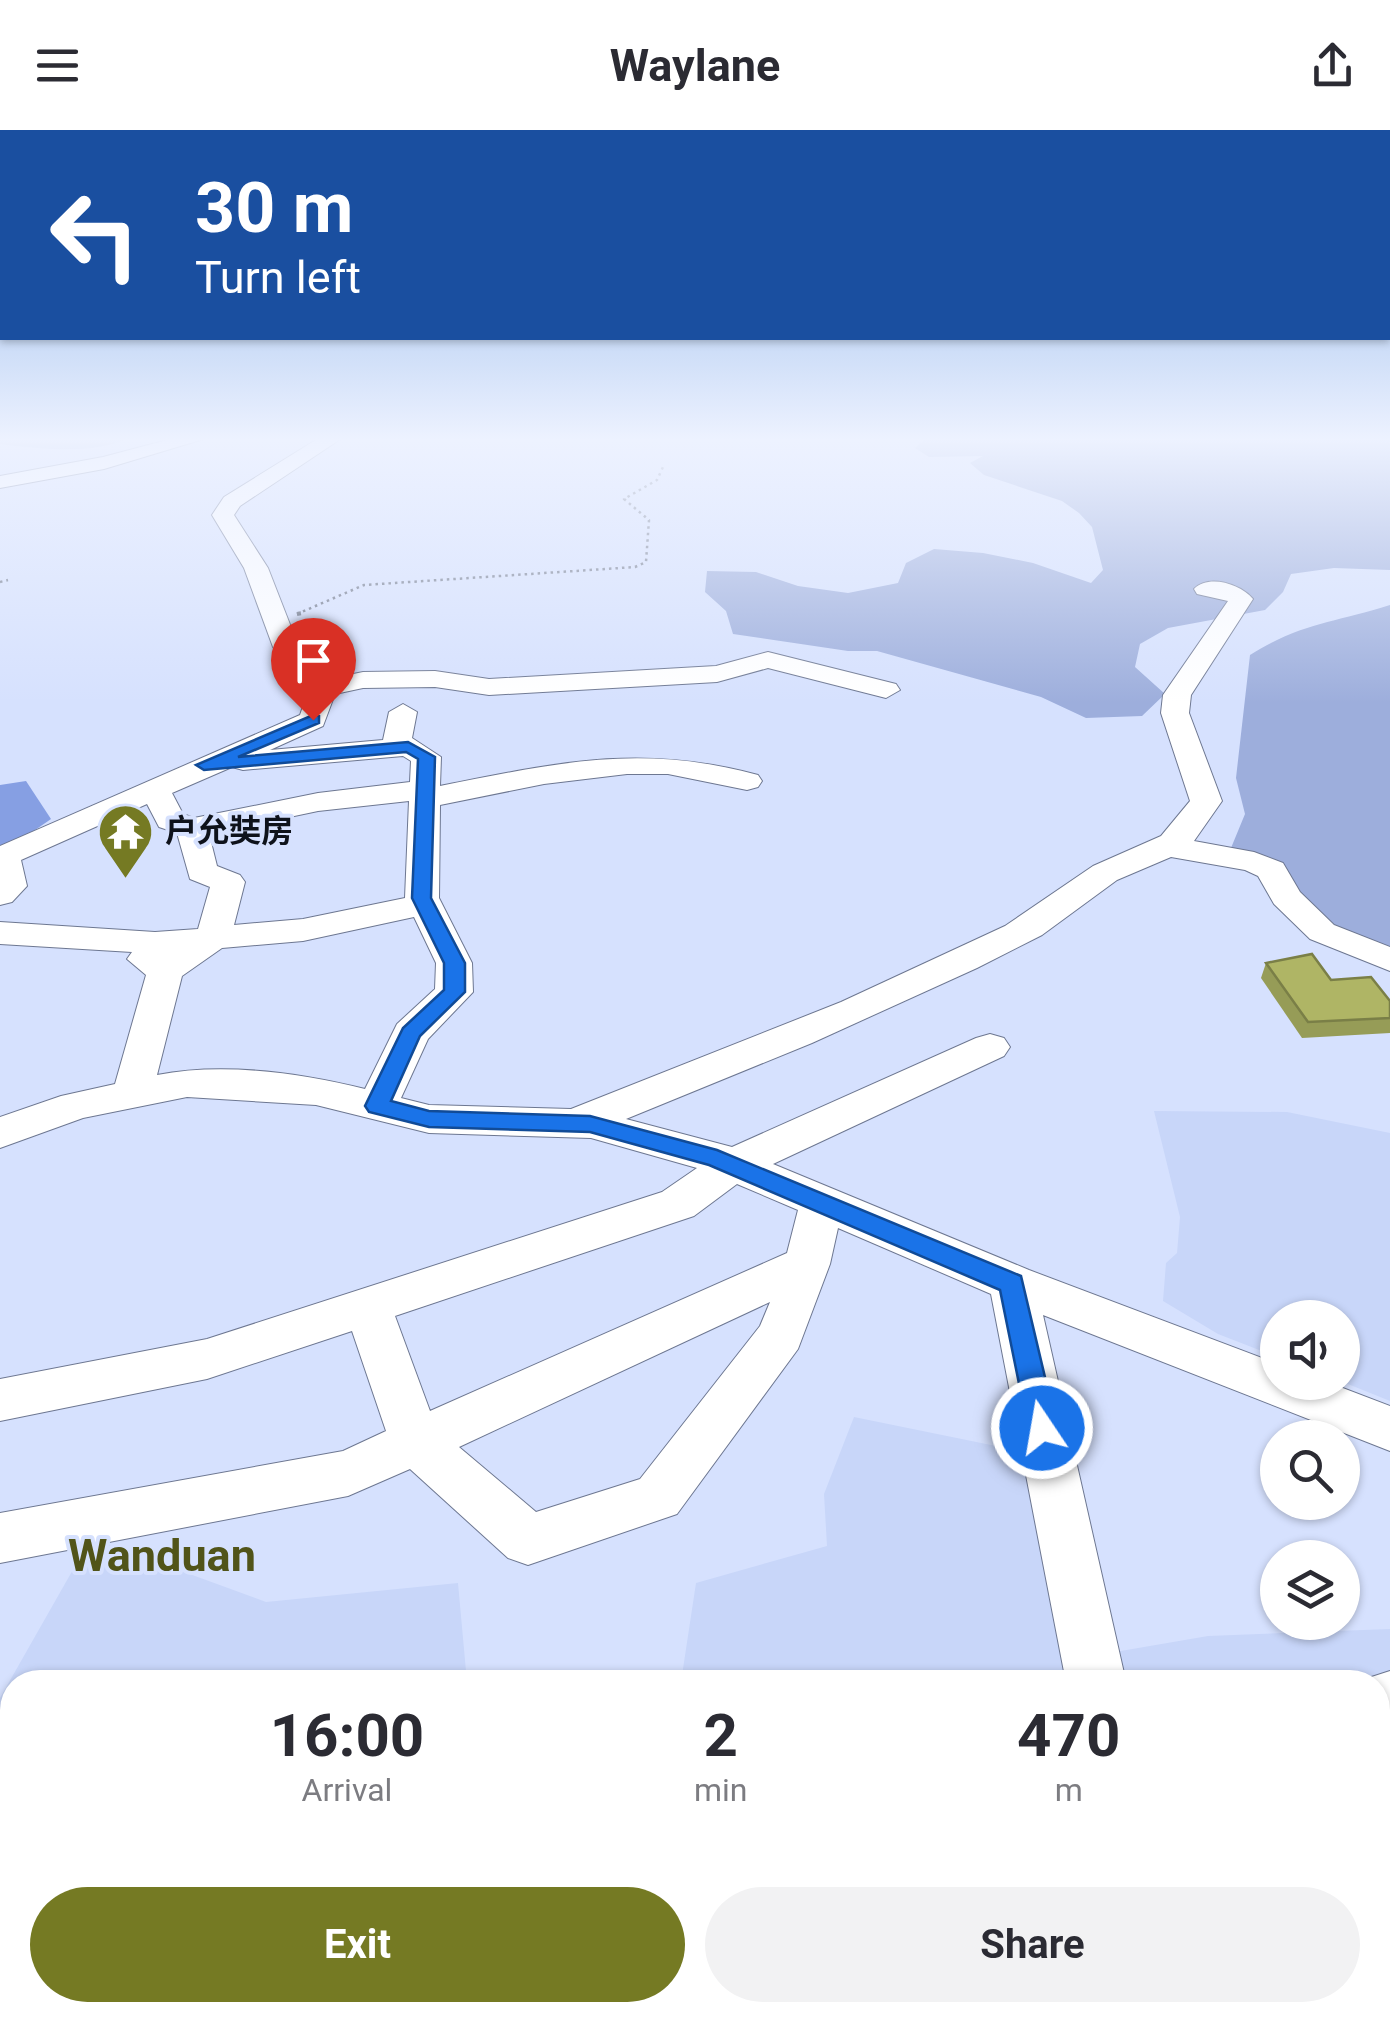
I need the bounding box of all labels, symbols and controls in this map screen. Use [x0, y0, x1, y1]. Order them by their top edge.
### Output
icon: menu [30, 38, 85, 93]
icon: share [1305, 38, 1360, 93]
text: Waylane [610, 39, 780, 92]
text: 30 m [195, 167, 353, 249]
icon: left [30, 170, 160, 300]
text: Turn left [195, 251, 361, 304]
pin [271, 618, 356, 721]
icon: arrive [286, 633, 341, 688]
temple icon: 户允奘房 [96, 801, 156, 880]
place label: 户允奘房 [165, 812, 293, 850]
map controls [1260, 1300, 1360, 1640]
button: sound [1260, 1300, 1360, 1400]
position arrow [990, 1376, 1094, 1480]
button: search [1260, 1420, 1360, 1520]
district label: Wanduan [68, 1529, 256, 1582]
button: layers [1260, 1540, 1360, 1640]
text: 16:00 [270, 1700, 424, 1771]
text: 2 [703, 1700, 738, 1771]
text: 470 [1017, 1700, 1120, 1771]
text: Arrival [302, 1771, 392, 1809]
text: min [694, 1771, 747, 1809]
text: m [1055, 1771, 1083, 1809]
button: Exit [30, 1887, 685, 2002]
button: Share [705, 1887, 1360, 2002]

